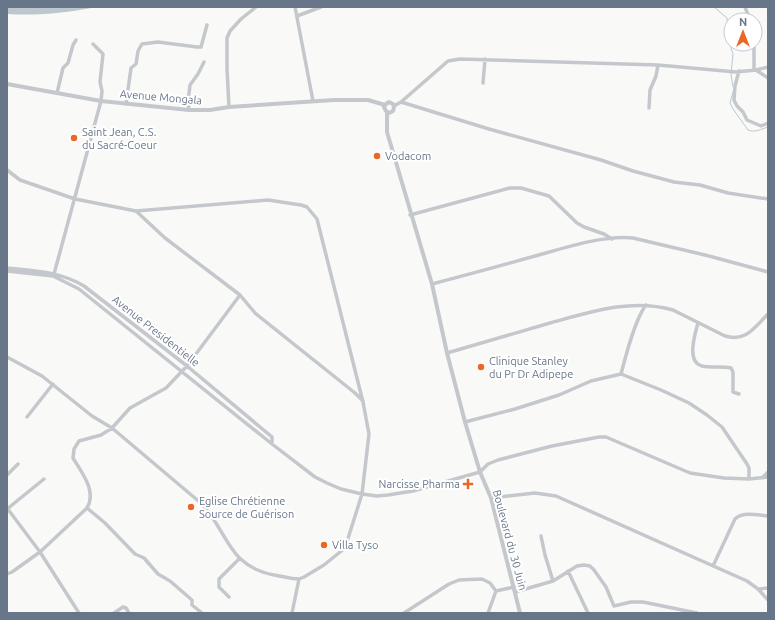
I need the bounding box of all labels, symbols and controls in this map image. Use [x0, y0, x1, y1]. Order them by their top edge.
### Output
north arrow [723, 12, 763, 52]
text: N [739, 16, 747, 28]
street label: Avenue Mongala [119, 87, 203, 107]
place label: Saint Jean, C.S. du Sacré-Coeur [82, 126, 158, 151]
marker: Saint Jean, C.S. du Sacré-Coeur [69, 133, 79, 143]
place label: Vodacom [385, 150, 431, 162]
marker: Vodacom [372, 151, 382, 161]
street label: Avenue Presidentielle [110, 293, 202, 369]
place label: Clinique Stanley du Pr Dr Adipepe [489, 355, 573, 380]
marker: Clinique Stanley du Pr Dr Adipepe [476, 362, 486, 372]
place label: Narcisse Pharma [379, 478, 460, 490]
marker: Narcisse Pharma [463, 479, 473, 489]
street label: Boulevard du 30 Juin [491, 488, 529, 592]
place label: Eglise Chrétienne Source de Guérison [199, 495, 294, 520]
marker: Eglise Chrétienne Source de Guérison [186, 502, 196, 512]
place label: Villa Tyso [332, 539, 378, 551]
marker: Villa Tyso [319, 540, 329, 550]

